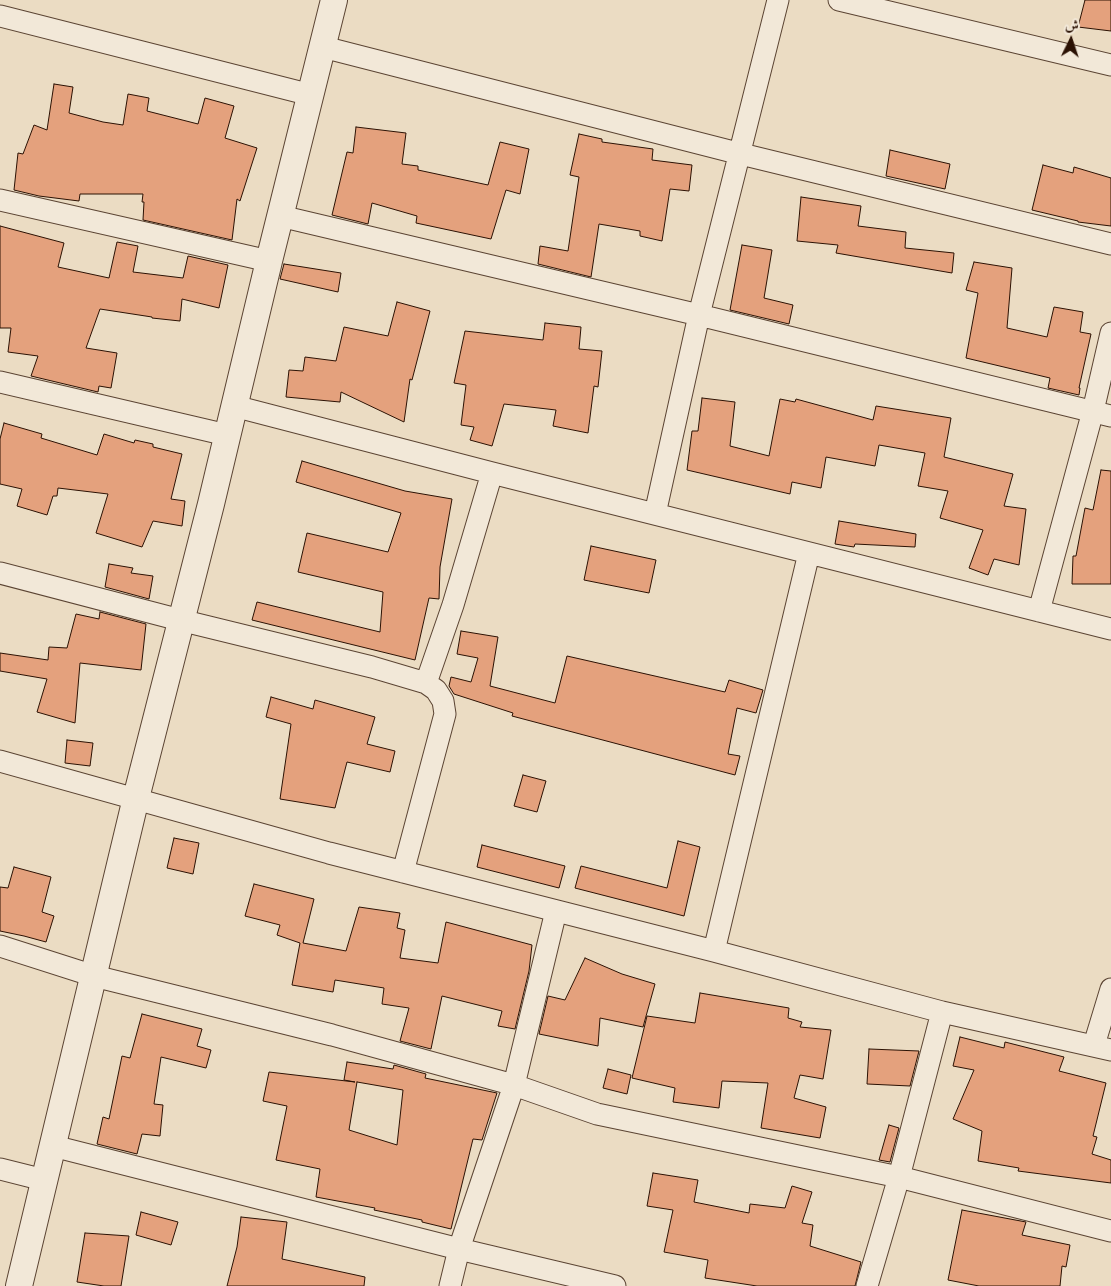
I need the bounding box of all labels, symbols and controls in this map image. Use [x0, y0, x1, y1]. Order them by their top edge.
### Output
north arrow [1046, 15, 1096, 65]
text: ش [1064, 15, 1080, 35]

